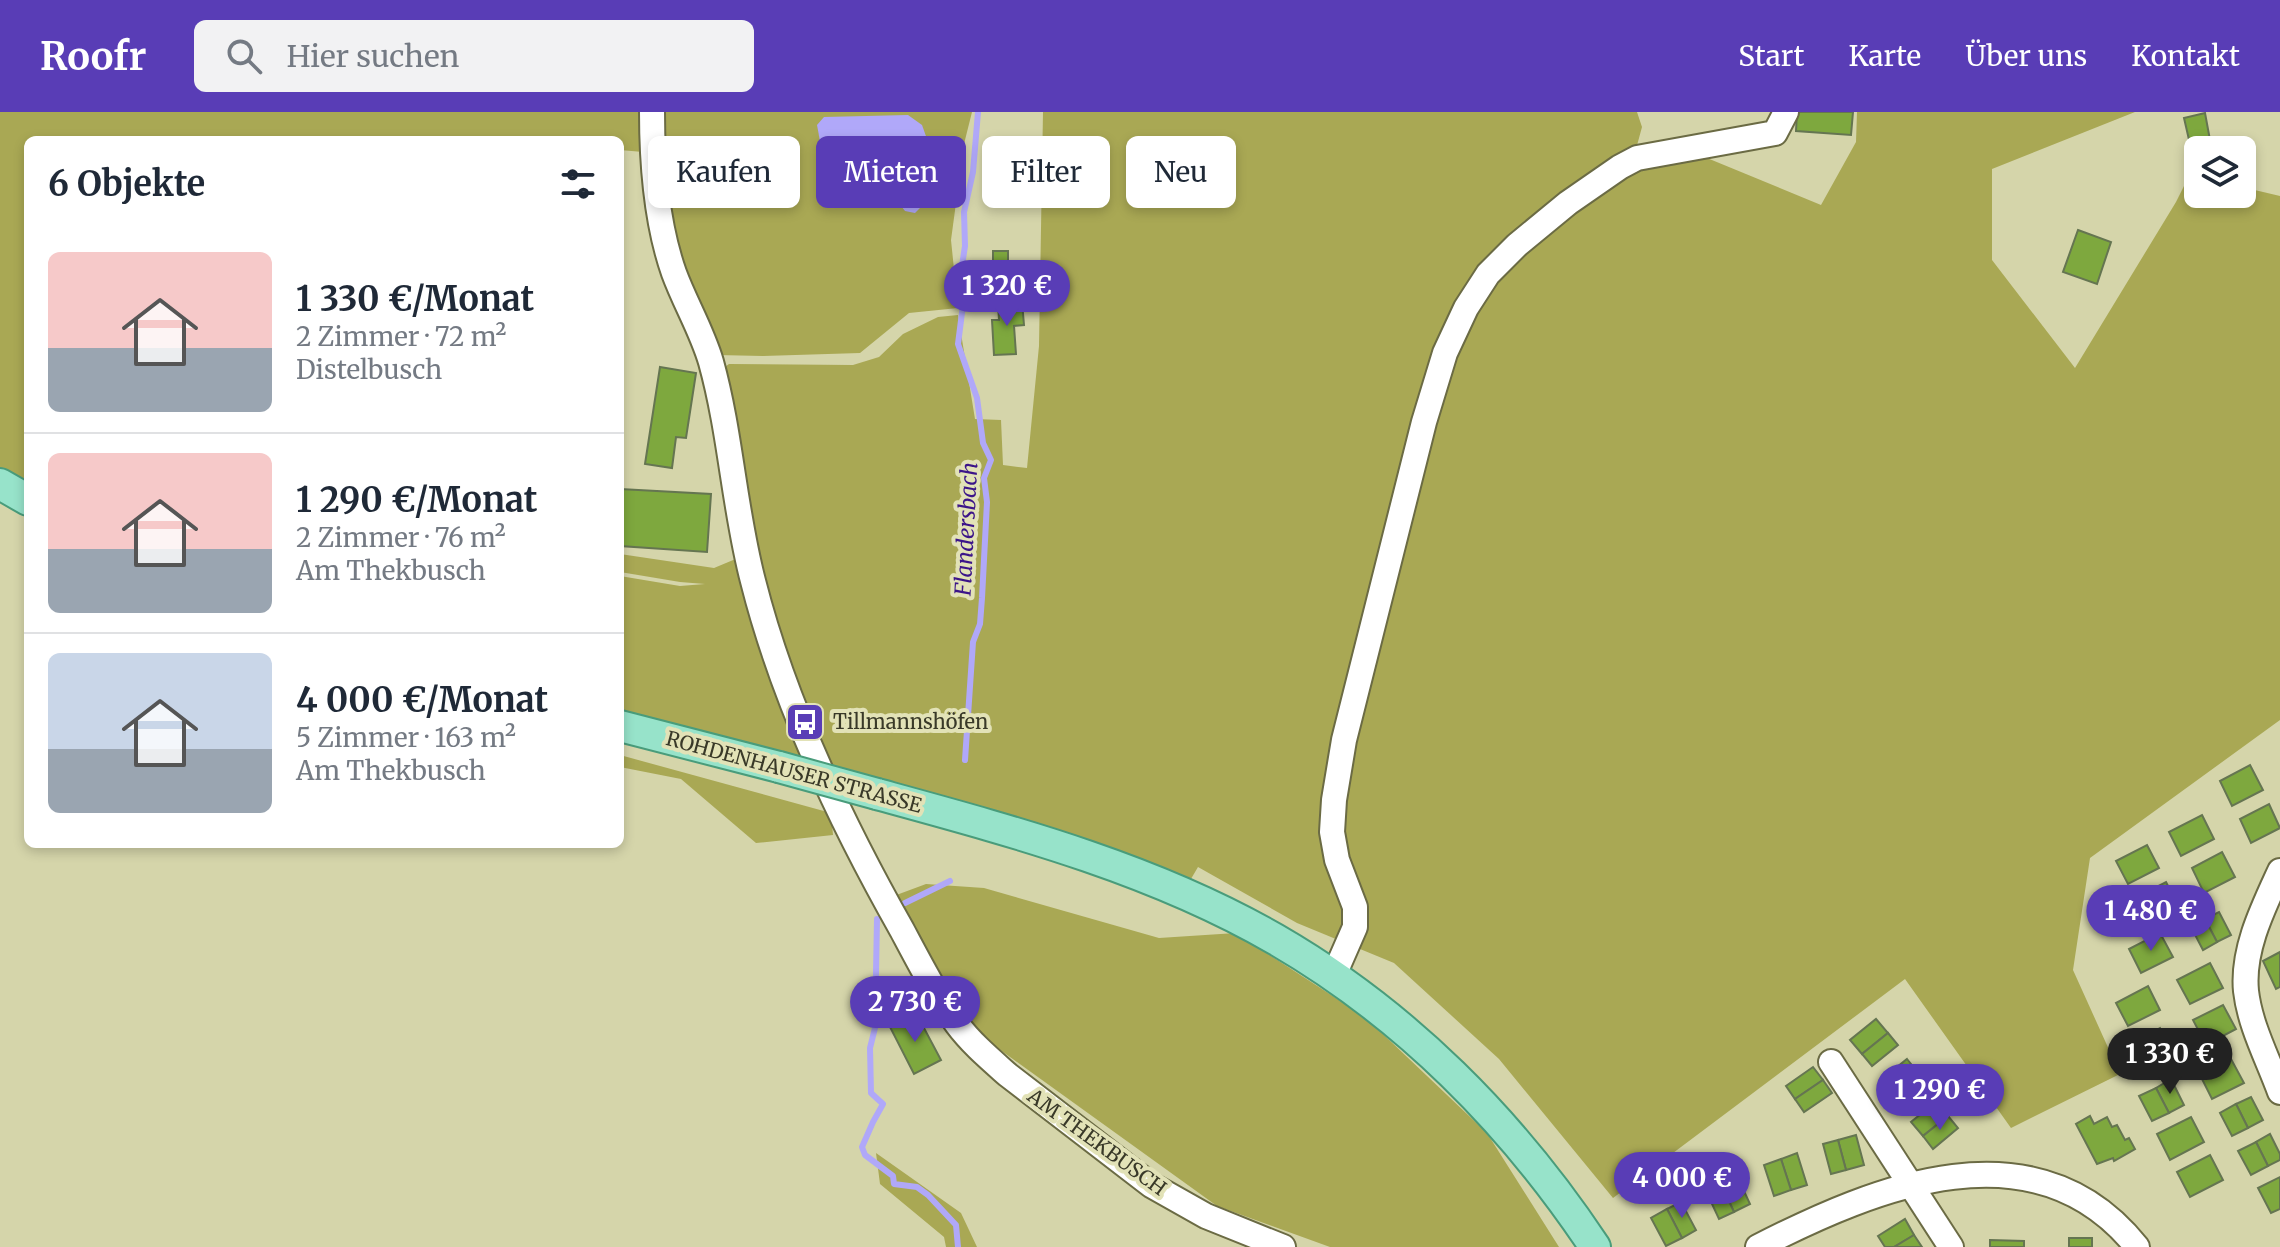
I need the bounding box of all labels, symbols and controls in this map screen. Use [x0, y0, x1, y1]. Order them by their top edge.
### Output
search box [194, 20, 754, 92]
text: Roofr [40, 33, 146, 80]
icon: search [222, 34, 266, 78]
text: Hier suchen [286, 37, 459, 75]
text: Start [1738, 38, 1804, 74]
text: Karte [1848, 38, 1921, 74]
text: Über uns [1965, 38, 2087, 74]
text: Kontakt [2131, 38, 2240, 74]
chip: Kaufen [648, 136, 800, 208]
chip: Mieten [816, 136, 966, 208]
chip: Filter [982, 136, 1110, 208]
chip: Neu [1126, 136, 1236, 208]
map controls [2184, 136, 2256, 208]
button: layers [2184, 136, 2256, 208]
icon: filters [556, 162, 600, 206]
text: 6 Objekte [48, 163, 205, 205]
pin: 1 320 € [933, 260, 1081, 328]
text: 1 320 € [962, 269, 1052, 302]
text: 1 330 €/Monat [296, 278, 534, 320]
icon: home [112, 284, 208, 380]
text: 2 Zimmer · 72 m² [296, 320, 506, 353]
text: Distelbusch [296, 353, 442, 386]
water label: Flandersbach [948, 461, 983, 598]
text: 1 290 €/Monat [296, 479, 537, 521]
icon: home [112, 485, 208, 581]
text: 2 Zimmer · 76 m² [296, 521, 506, 554]
text: Am Thekbusch [296, 554, 486, 587]
text: 4 000 €/Monat [296, 679, 548, 721]
icon: home [112, 685, 208, 781]
bus stop icon: Tillmannshöfen [784, 701, 826, 743]
place label: Tillmannshöfen [833, 709, 988, 734]
text: 5 Zimmer · 163 m² [296, 721, 516, 754]
street label: ROHDENHAUSER STRASSE [663, 725, 925, 818]
text: Am Thekbusch [296, 754, 486, 787]
pin: 1 480 € [2077, 885, 2225, 953]
text: 1 480 € [2104, 894, 2198, 927]
pin: 2 730 € [841, 976, 989, 1044]
text: 2 730 € [868, 985, 962, 1018]
pin: 1 330 € [2096, 1028, 2244, 1096]
text: 1 330 € [2125, 1037, 2215, 1070]
pin: 1 290 € [1866, 1064, 2014, 1132]
text: 1 290 € [1894, 1073, 1986, 1106]
street label: AM THEKBUSCH [1022, 1082, 1172, 1200]
pin: 4 000 € [1608, 1152, 1756, 1220]
text: 4 000 € [1632, 1161, 1732, 1194]

